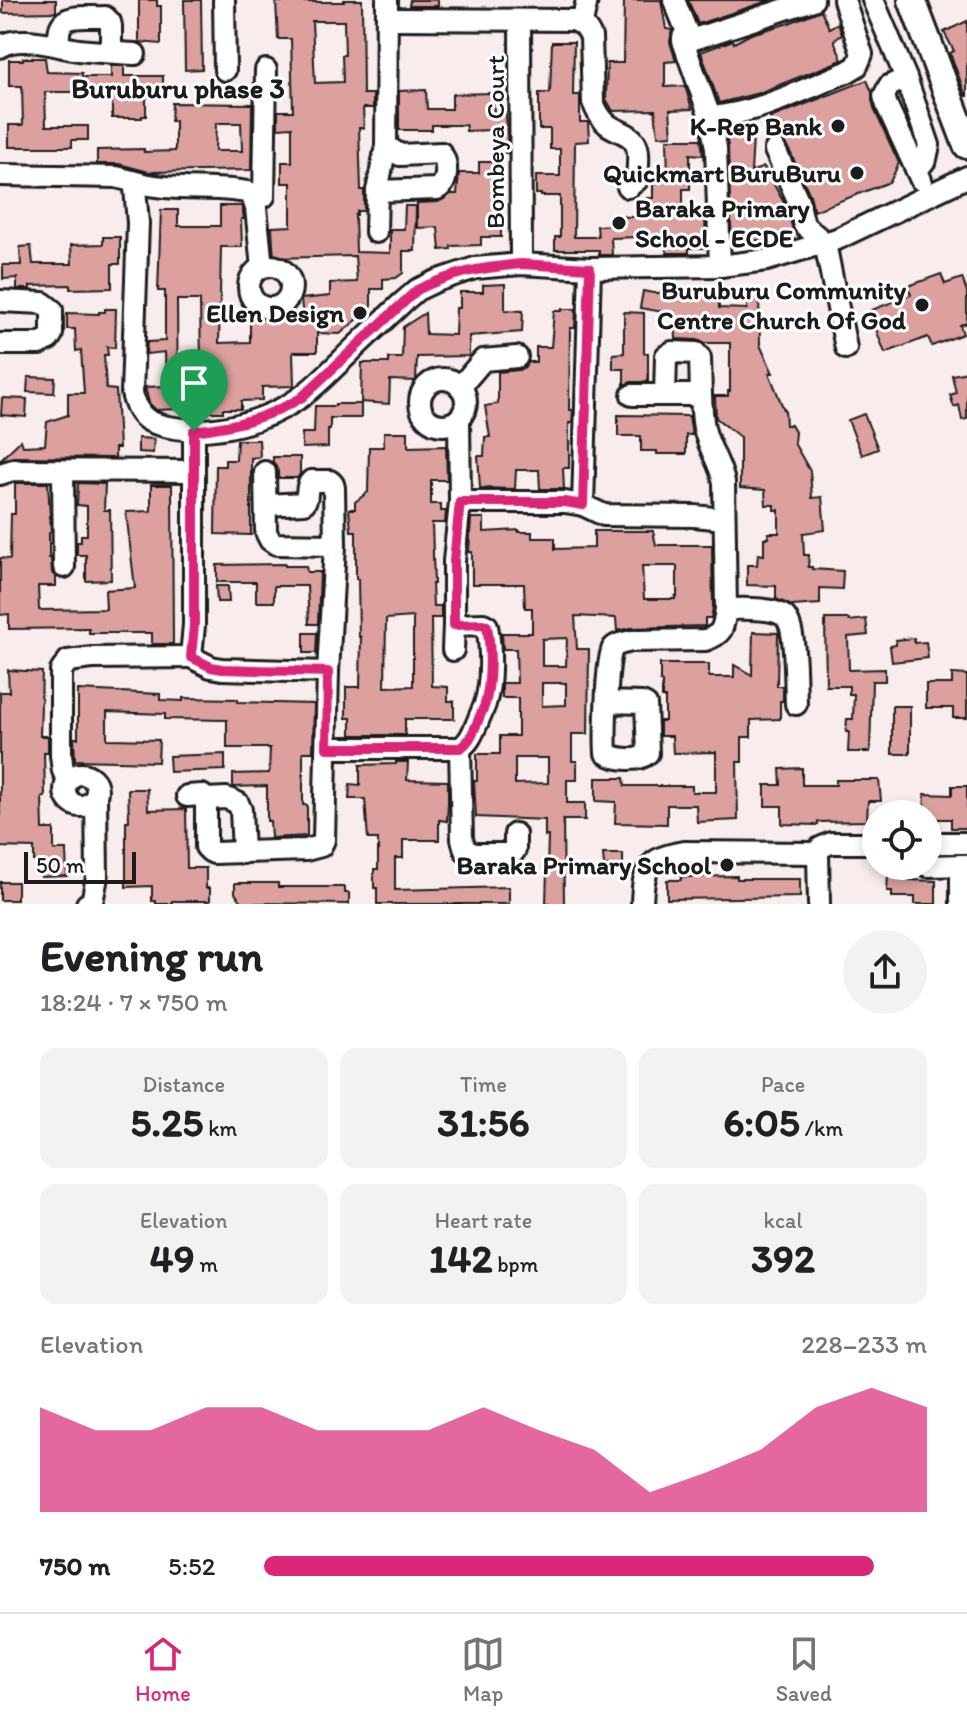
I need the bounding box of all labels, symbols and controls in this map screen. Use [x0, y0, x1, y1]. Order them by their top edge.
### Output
street label: Bombeya Court [479, 55, 511, 229]
district label: Buruburu phase 3 [71, 71, 285, 105]
place label: K-Rep Bank [690, 110, 823, 142]
marker: K-Rep Bank [829, 117, 847, 135]
place label: Quickmart BuruBuru [603, 157, 842, 189]
marker: Quickmart BuruBuru [848, 164, 866, 182]
place label: Baraka Primary School - ECDE [635, 192, 810, 254]
marker: Baraka Primary School - ECDE [610, 214, 628, 232]
place label: Buruburu Community Centre Church Of God [657, 274, 907, 336]
marker: Buruburu Community Centre Church Of God [913, 296, 931, 314]
place label: Ellen Design [206, 297, 344, 329]
marker: Ellen Design [351, 304, 369, 322]
pin [160, 349, 228, 431]
icon: arrive [172, 361, 216, 405]
map controls [862, 800, 942, 880]
button: locate [862, 800, 942, 880]
scale bar [24, 848, 136, 884]
place label: Baraka Primary School [457, 849, 712, 881]
text: 50 m [36, 852, 85, 879]
marker: Baraka Primary School [718, 856, 736, 874]
text: Evening run [40, 929, 263, 982]
button: share [843, 930, 927, 1014]
text: 18:24 · 7 × 750 m [40, 986, 228, 1018]
text: Distance [143, 1071, 225, 1098]
text: Time [460, 1071, 507, 1098]
text: Pace [761, 1071, 805, 1098]
text: 5.25 [130, 1098, 203, 1146]
text: 31:56 [437, 1098, 530, 1146]
text: 6:05 [723, 1098, 800, 1146]
text: km [203, 1115, 237, 1142]
text: /km [800, 1115, 843, 1142]
text: Elevation [140, 1207, 228, 1234]
text: Heart rate [435, 1207, 532, 1234]
text: kcal [764, 1207, 803, 1234]
text: 49 [150, 1234, 195, 1282]
text: 142 [429, 1234, 492, 1282]
text: 392 [751, 1234, 815, 1282]
text: m [195, 1251, 218, 1278]
text: bpm [492, 1251, 538, 1278]
text: Elevation [40, 1328, 143, 1360]
text: 228–233 m [801, 1328, 927, 1360]
text: 750 m [40, 1550, 110, 1582]
text: 5:52 [168, 1550, 215, 1582]
tab: Home [135, 1632, 191, 1707]
tab: Map [461, 1632, 505, 1707]
tab: Saved [776, 1632, 832, 1707]

